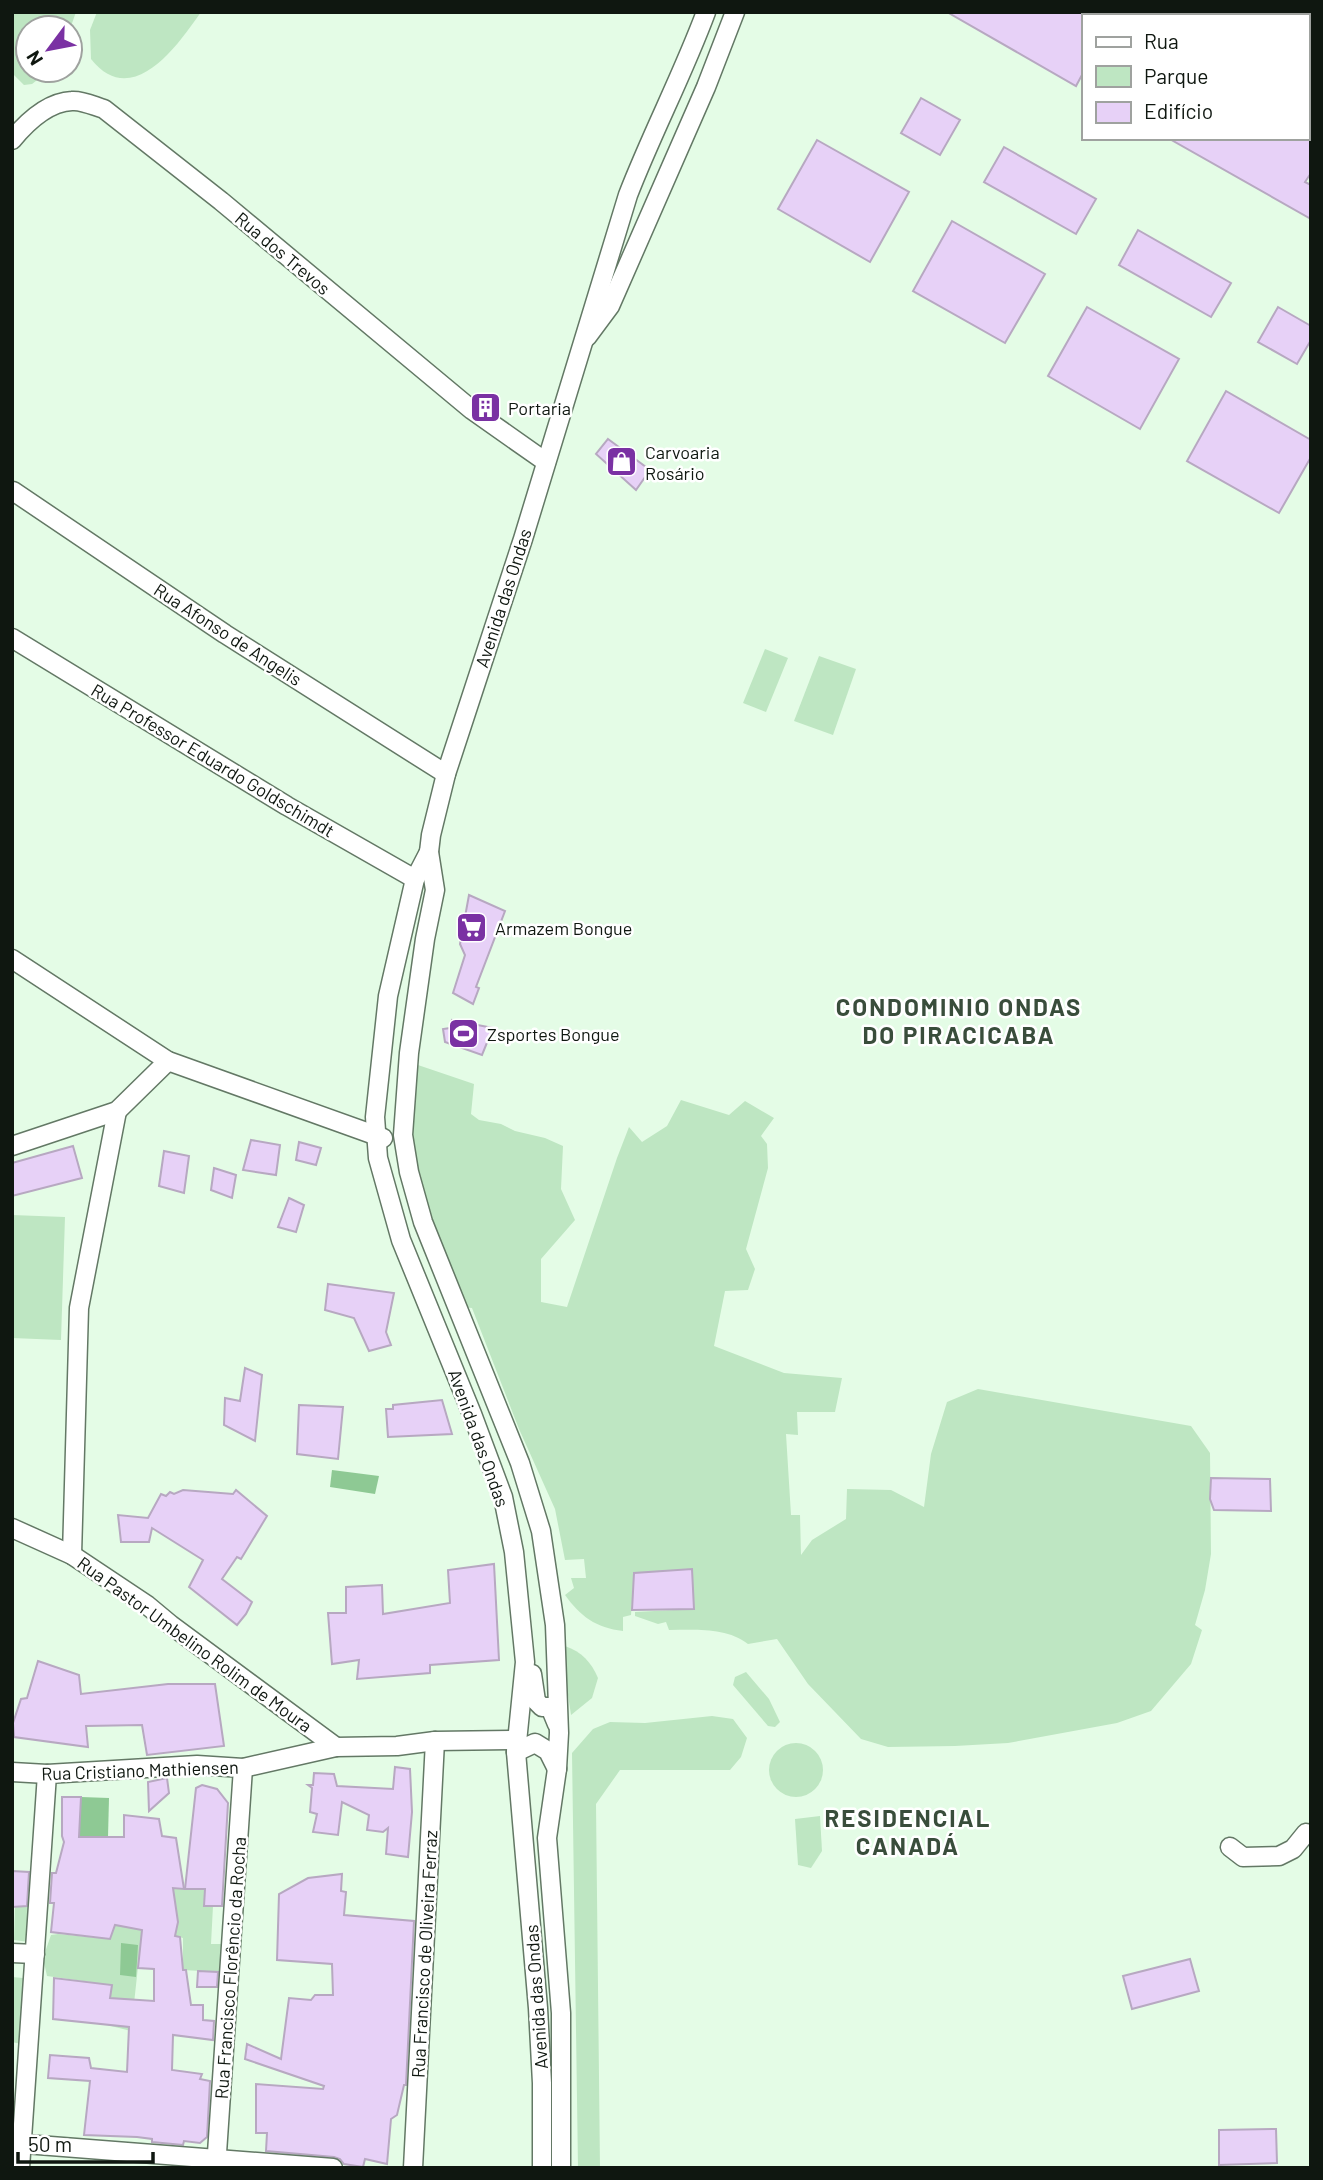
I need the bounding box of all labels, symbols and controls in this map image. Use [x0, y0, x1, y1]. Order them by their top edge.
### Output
north arrow [14, 14, 84, 84]
legend [1082, 14, 1309, 140]
text: Rua [1144, 28, 1179, 53]
text: N [21, 47, 47, 70]
text: Parque [1144, 63, 1209, 88]
text: Edifício [1144, 98, 1213, 123]
street label: Rua dos Trevos [231, 207, 335, 299]
building icon: Portaria [468, 391, 502, 425]
place label: Portaria [508, 397, 571, 419]
place label: Carvoaria Rosário [645, 441, 720, 484]
shop icon: Carvoaria Rosário [605, 445, 639, 479]
street label: Avenida das Ondas [470, 526, 536, 670]
street label: Rua Afonso de Angelis [150, 578, 306, 690]
street label: Rua Professor Eduardo Goldschimdt [87, 679, 339, 841]
supermarket icon: Armazem Bongue [455, 911, 489, 945]
place label: Armazem Bongue [495, 917, 632, 939]
district label: CONDOMINIO ONDAS DO PIRACICABA [836, 992, 1082, 1049]
sports icon: Zsportes Bongue [447, 1017, 481, 1051]
place label: Zsportes Bongue [487, 1023, 620, 1045]
street label: Avenida das Ondas [444, 1366, 514, 1510]
street label: Rua Pastor Umbelino Rolim de Moura [73, 1551, 317, 1737]
street label: Rua Cristiano Mathiensen [41, 1756, 239, 1784]
district label: RESIDENCIAL CANADÁ [825, 1803, 991, 1860]
street label: Rua Francisco de Oliveira Ferraz [407, 1830, 441, 2078]
street label: Rua Francisco Florêncio da Rocha [210, 1836, 250, 2100]
street label: Avenida das Ondas [520, 1924, 552, 2070]
scale bar [18, 2120, 152, 2164]
text: 50 m [28, 2131, 72, 2156]

